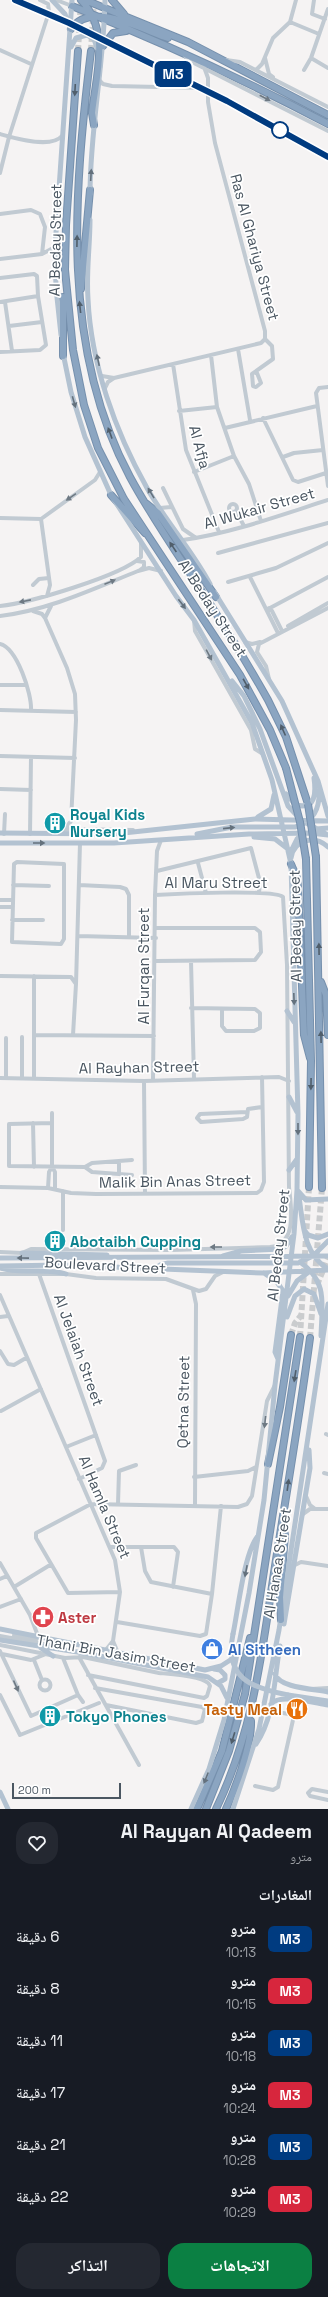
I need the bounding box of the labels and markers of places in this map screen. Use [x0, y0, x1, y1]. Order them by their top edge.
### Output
unlabelled marker [271, 121, 289, 139]
place label: Royal Kids Nursery [70, 805, 145, 841]
building icon: Royal Kids Nursery [42, 810, 68, 836]
building icon: Abotaibh Cupping [42, 1228, 68, 1254]
place label: Abotaibh Cupping [70, 1232, 201, 1251]
pharmacy icon: Aster [30, 1604, 56, 1630]
place label: Aster [58, 1608, 96, 1627]
shop icon: Al Sitheen [199, 1636, 225, 1662]
place label: Al Sitheen [228, 1640, 301, 1659]
restaurant icon: Tasty Meal [284, 1696, 310, 1722]
place label: Tasty Meal [204, 1700, 282, 1719]
building icon: Tokyo Phones [37, 1703, 63, 1729]
place label: Tokyo Phones [66, 1707, 167, 1726]

